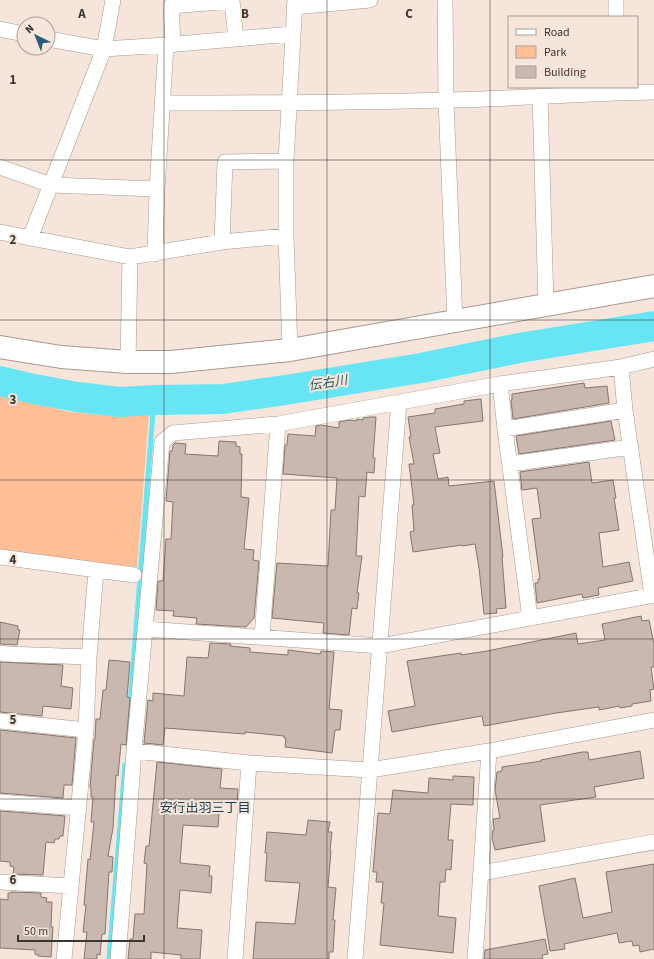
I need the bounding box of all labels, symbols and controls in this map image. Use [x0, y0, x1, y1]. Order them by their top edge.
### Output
text: A [77, 5, 86, 23]
text: B [241, 5, 249, 23]
text: C [405, 5, 413, 23]
north arrow [16, 16, 56, 56]
legend [508, 16, 638, 88]
text: N [22, 21, 37, 37]
text: Road [544, 24, 570, 41]
text: Park [544, 44, 566, 61]
text: Building [544, 64, 586, 81]
text: 1 [10, 71, 17, 89]
text: 2 [10, 231, 17, 249]
water label: 伝右川 [307, 371, 351, 395]
text: 3 [10, 391, 17, 409]
text: 4 [10, 551, 17, 569]
text: 5 [10, 711, 17, 729]
district label: 安行出羽三丁目 [159, 799, 251, 817]
text: 6 [10, 871, 17, 889]
scale bar [18, 917, 144, 943]
text: 50 m [24, 923, 48, 940]

